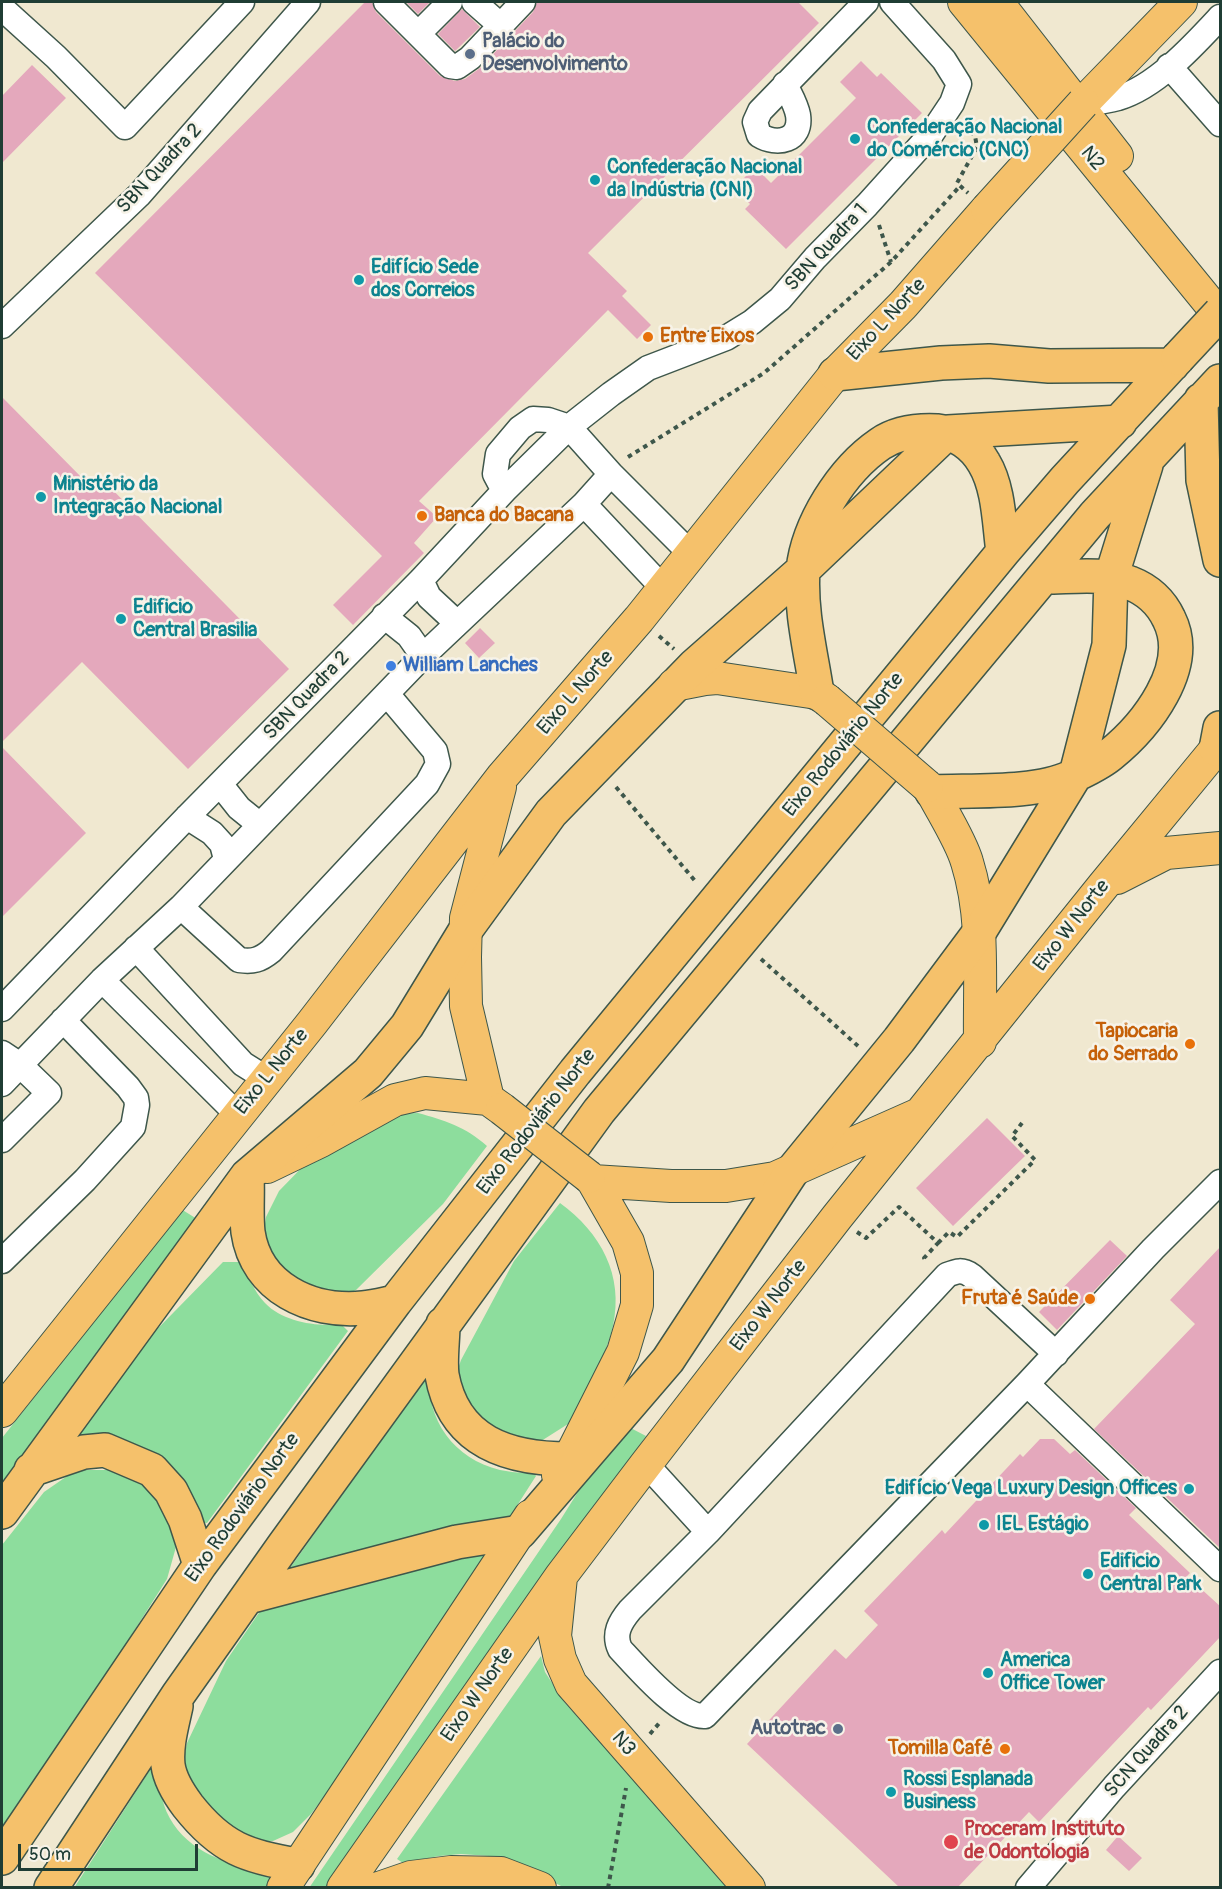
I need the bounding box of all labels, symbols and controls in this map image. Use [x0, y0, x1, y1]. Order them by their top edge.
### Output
place label: Palácio do Desenvolvimento [482, 30, 628, 77]
marker: Palácio do Desenvolvimento [463, 47, 477, 61]
place label: Confederação Nacional do Comércio (CNC) [867, 116, 1062, 163]
street label: SBN Quadra 2 [112, 119, 208, 219]
marker: Confederação Nacional do Comércio (CNC) [848, 132, 862, 146]
street label: N2 [1075, 142, 1109, 176]
place label: Confederação Nacional da Indústria (CNI) [607, 156, 802, 203]
marker: Confederação Nacional da Indústria (CNI) [588, 173, 602, 187]
street label: SBN Quadra 1 [780, 199, 874, 297]
place label: Edifício Sede dos Correios [371, 256, 479, 303]
marker: Edifício Sede dos Correios [352, 273, 366, 287]
street label: Eixo L Norte [843, 274, 931, 366]
place label: Entre Eixos [660, 325, 754, 349]
marker: Entre Eixos [641, 330, 655, 344]
place label: Ministério da Integração Nacional [53, 473, 222, 520]
marker: Ministério da Integração Nacional [34, 490, 48, 504]
place label: Banca do Bacana [434, 504, 574, 528]
marker: Banca do Bacana [415, 509, 429, 523]
place label: Edificio Central Brasilia [133, 596, 257, 643]
marker: Edificio Central Brasilia [114, 612, 128, 626]
street label: Eixo L Norte [533, 646, 619, 740]
street label: SBN Quadra 2 [259, 647, 355, 745]
place label: William Lanches [403, 654, 538, 678]
marker: William Lanches [384, 659, 398, 673]
street label: Eixo Rodoviário Norte [779, 668, 909, 822]
street label: Eixo W Norte [1029, 875, 1115, 977]
place label: Tapiocaria do Serrado [1088, 1020, 1178, 1067]
street label: Eixo L Norte [230, 1024, 314, 1120]
marker: Tapiocaria do Serrado [1183, 1037, 1197, 1051]
street label: Eixo Rodoviário Norte [473, 1044, 601, 1200]
street label: Eixo W Norte [726, 1255, 812, 1357]
place label: Fruta é Saúde [961, 1287, 1078, 1311]
marker: Fruta é Saúde [1083, 1292, 1097, 1306]
street label: Eixo Rodoviário Norte [181, 1429, 305, 1587]
place label: Edifício Vega Luxury Design Offices [885, 1477, 1177, 1501]
marker: Edifício Vega Luxury Design Offices [1182, 1482, 1196, 1496]
place label: IEL Estágio [996, 1513, 1089, 1537]
marker: IEL Estágio [977, 1518, 991, 1532]
place label: Edificio Central Park [1100, 1550, 1202, 1597]
marker: Edificio Central Park [1081, 1567, 1095, 1581]
street label: Eixo W Norte [437, 1643, 519, 1747]
place label: America Office Tower [1000, 1649, 1105, 1696]
marker: America Office Tower [981, 1666, 995, 1680]
street label: SCN Quadra 2 [1100, 1701, 1194, 1803]
place label: Autotrac [750, 1717, 826, 1741]
marker: Autotrac [831, 1722, 845, 1736]
street label: N3 [606, 1727, 640, 1761]
place label: Tomilla Café [888, 1737, 993, 1761]
marker: Tomilla Café [998, 1742, 1012, 1756]
place label: Rossi Esplanada Business [903, 1768, 1033, 1815]
marker: Rossi Esplanada Business [884, 1785, 898, 1799]
place label: Proceram Instituto de Odontologia [964, 1818, 1125, 1865]
scale bar [21, 1832, 201, 1870]
marker: Proceram Instituto de Odontologia [942, 1833, 960, 1851]
text: 50 m [29, 1843, 71, 1866]

